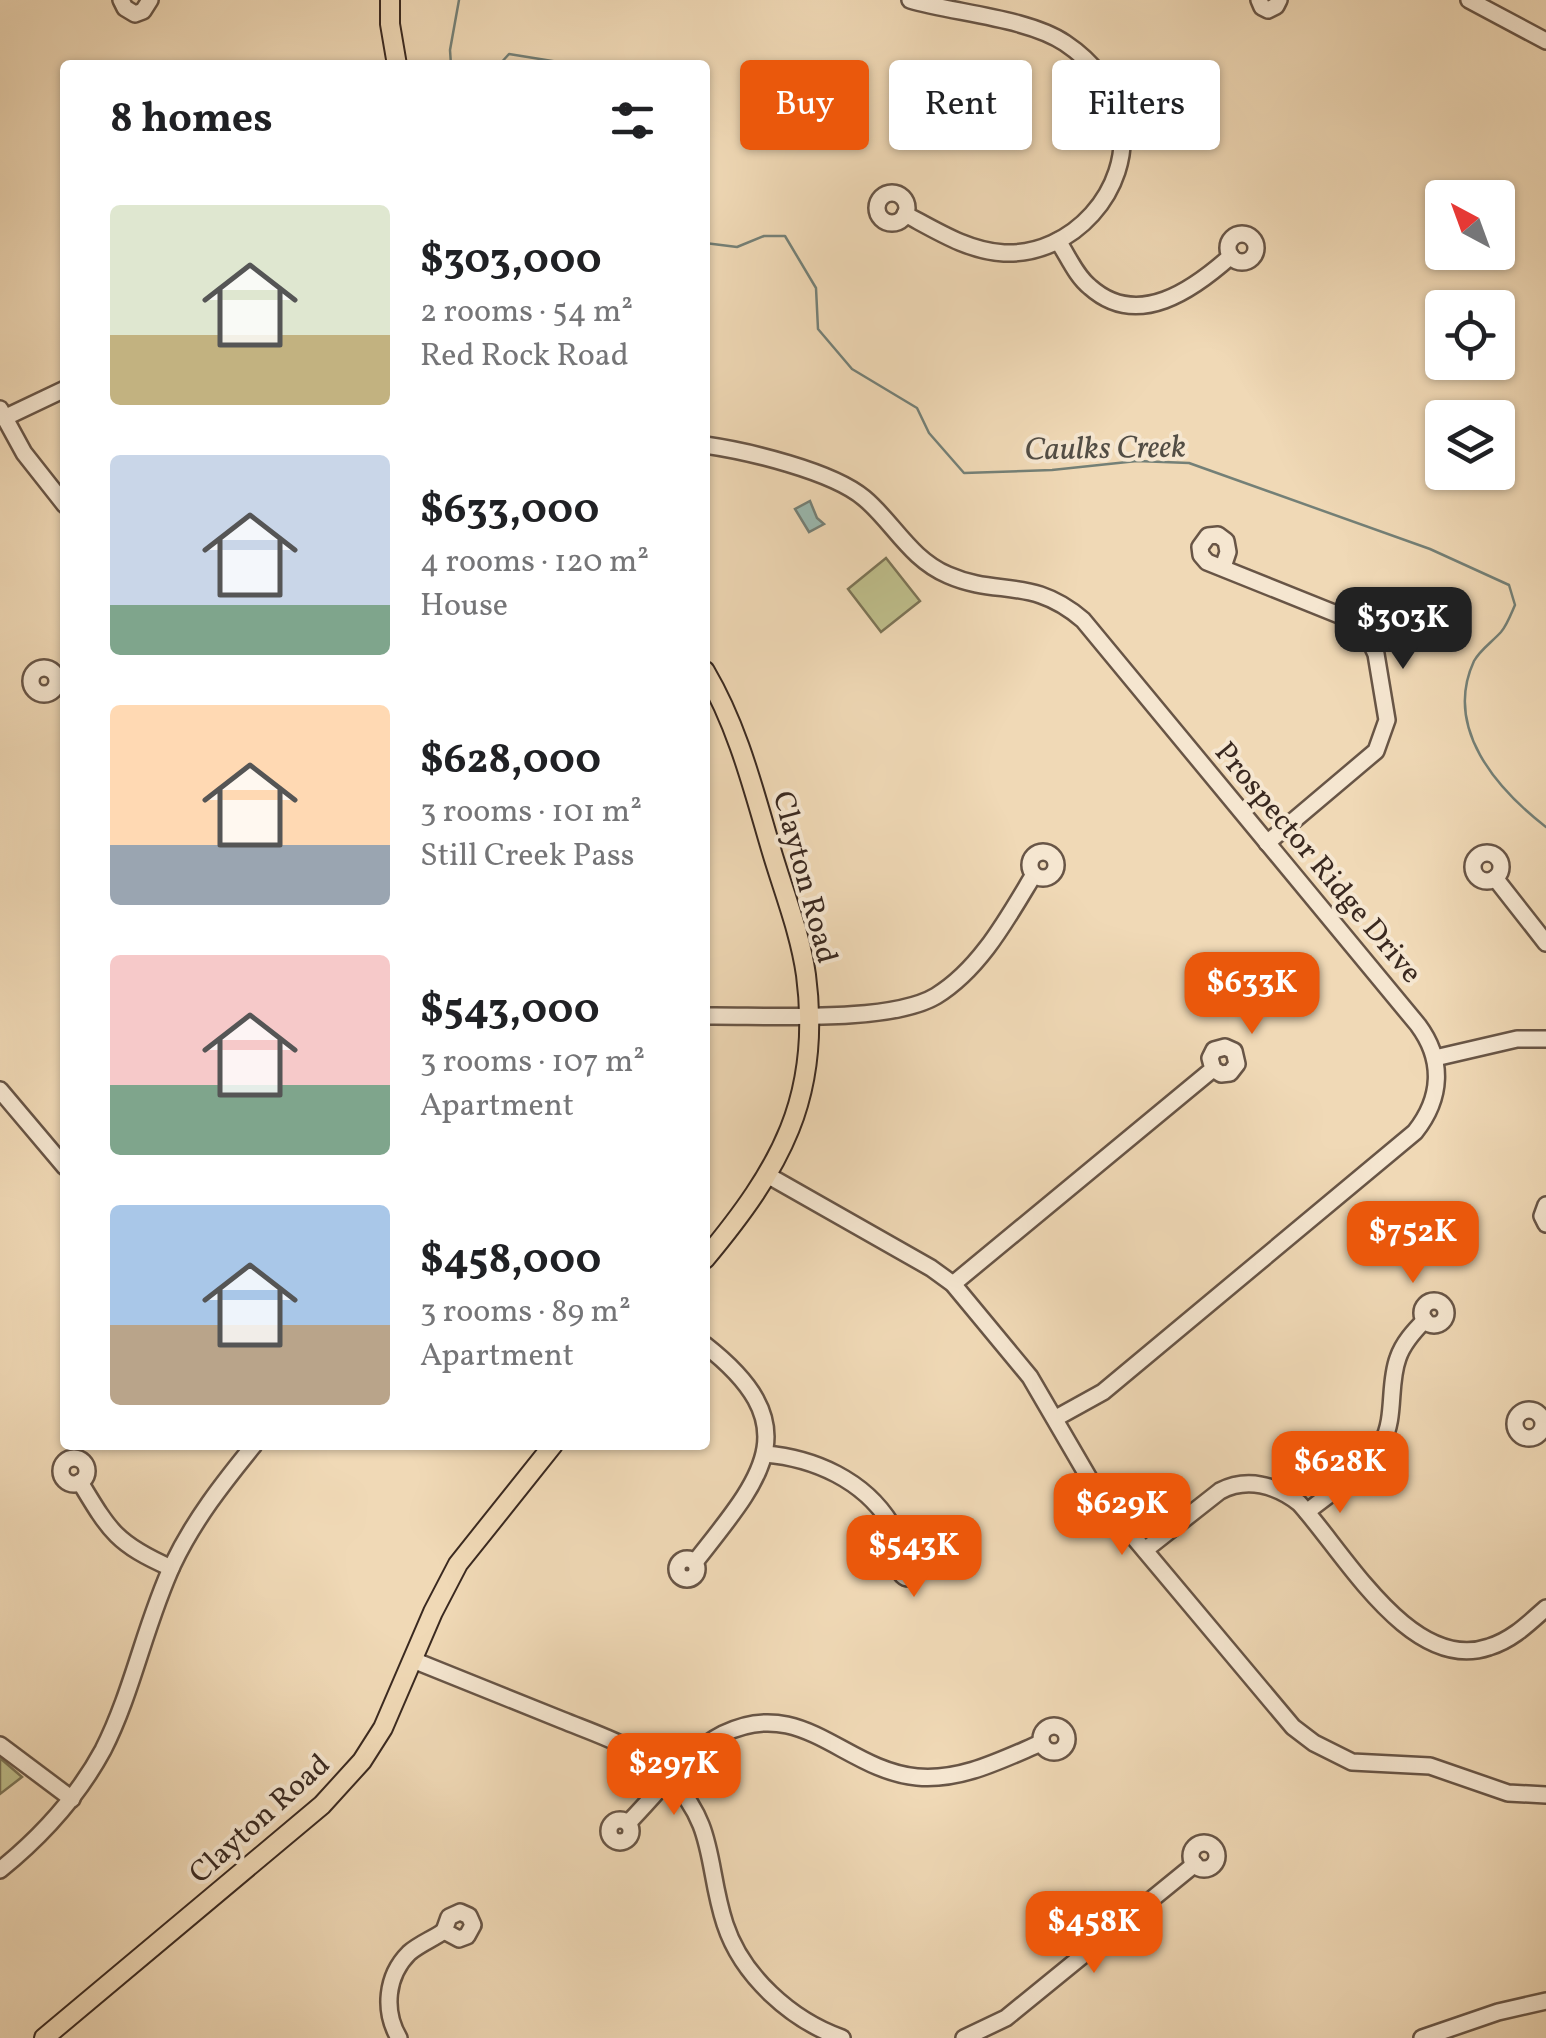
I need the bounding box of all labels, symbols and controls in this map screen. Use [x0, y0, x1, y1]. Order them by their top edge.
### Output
chip: Buy [740, 60, 869, 150]
chip: Rent [889, 60, 1032, 150]
chip: Filters [1052, 60, 1220, 150]
text: 8 homes [110, 91, 273, 150]
icon: filters [605, 93, 660, 148]
north arrow [1425, 180, 1515, 270]
map controls [1425, 180, 1515, 490]
text: $303,000 [420, 232, 602, 291]
icon: home [190, 245, 310, 365]
button: locate [1425, 290, 1515, 380]
text: 2 rooms · 54 m² [420, 291, 633, 335]
text: Red Rock Road [420, 335, 629, 379]
button: layers [1425, 400, 1515, 490]
water label: Caulks Creek [1024, 427, 1186, 473]
text: $633,000 [420, 482, 600, 541]
icon: home [190, 495, 310, 615]
text: 4 rooms · 120 m² [420, 541, 649, 585]
text: House [420, 585, 508, 629]
pin: $303K [1333, 587, 1473, 672]
text: $303K [1357, 597, 1449, 641]
text: $628,000 [420, 732, 601, 791]
street label: Prospector Ridge Drive [1204, 733, 1431, 993]
icon: home [190, 745, 310, 865]
street label: Clayton Road [761, 787, 847, 968]
text: 3 rooms · 101 m² [420, 791, 642, 835]
text: Still Creek Pass [420, 835, 634, 879]
pin: $633K [1182, 952, 1322, 1037]
text: $633K [1207, 962, 1297, 1006]
text: $543,000 [420, 982, 600, 1041]
icon: home [190, 995, 310, 1115]
text: 3 rooms · 107 m² [420, 1041, 645, 1085]
text: Apartment [420, 1085, 574, 1129]
pin: $752K [1343, 1201, 1483, 1286]
text: $752K [1369, 1211, 1457, 1255]
text: $458,000 [420, 1232, 601, 1291]
icon: home [190, 1245, 310, 1365]
text: 3 rooms · 89 m² [420, 1291, 631, 1335]
text: Apartment [420, 1335, 574, 1379]
pin: $628K [1270, 1431, 1410, 1516]
text: $628K [1294, 1441, 1386, 1485]
pin: $629K [1052, 1473, 1192, 1558]
text: $629K [1076, 1483, 1168, 1527]
pin: $543K [844, 1515, 984, 1600]
text: $543K [868, 1525, 960, 1569]
pin: $297K [604, 1733, 744, 1818]
text: $297K [629, 1743, 719, 1787]
street label: Clayton Road [181, 1745, 340, 1894]
pin: $458K [1024, 1891, 1164, 1976]
text: $458K [1048, 1901, 1140, 1945]

